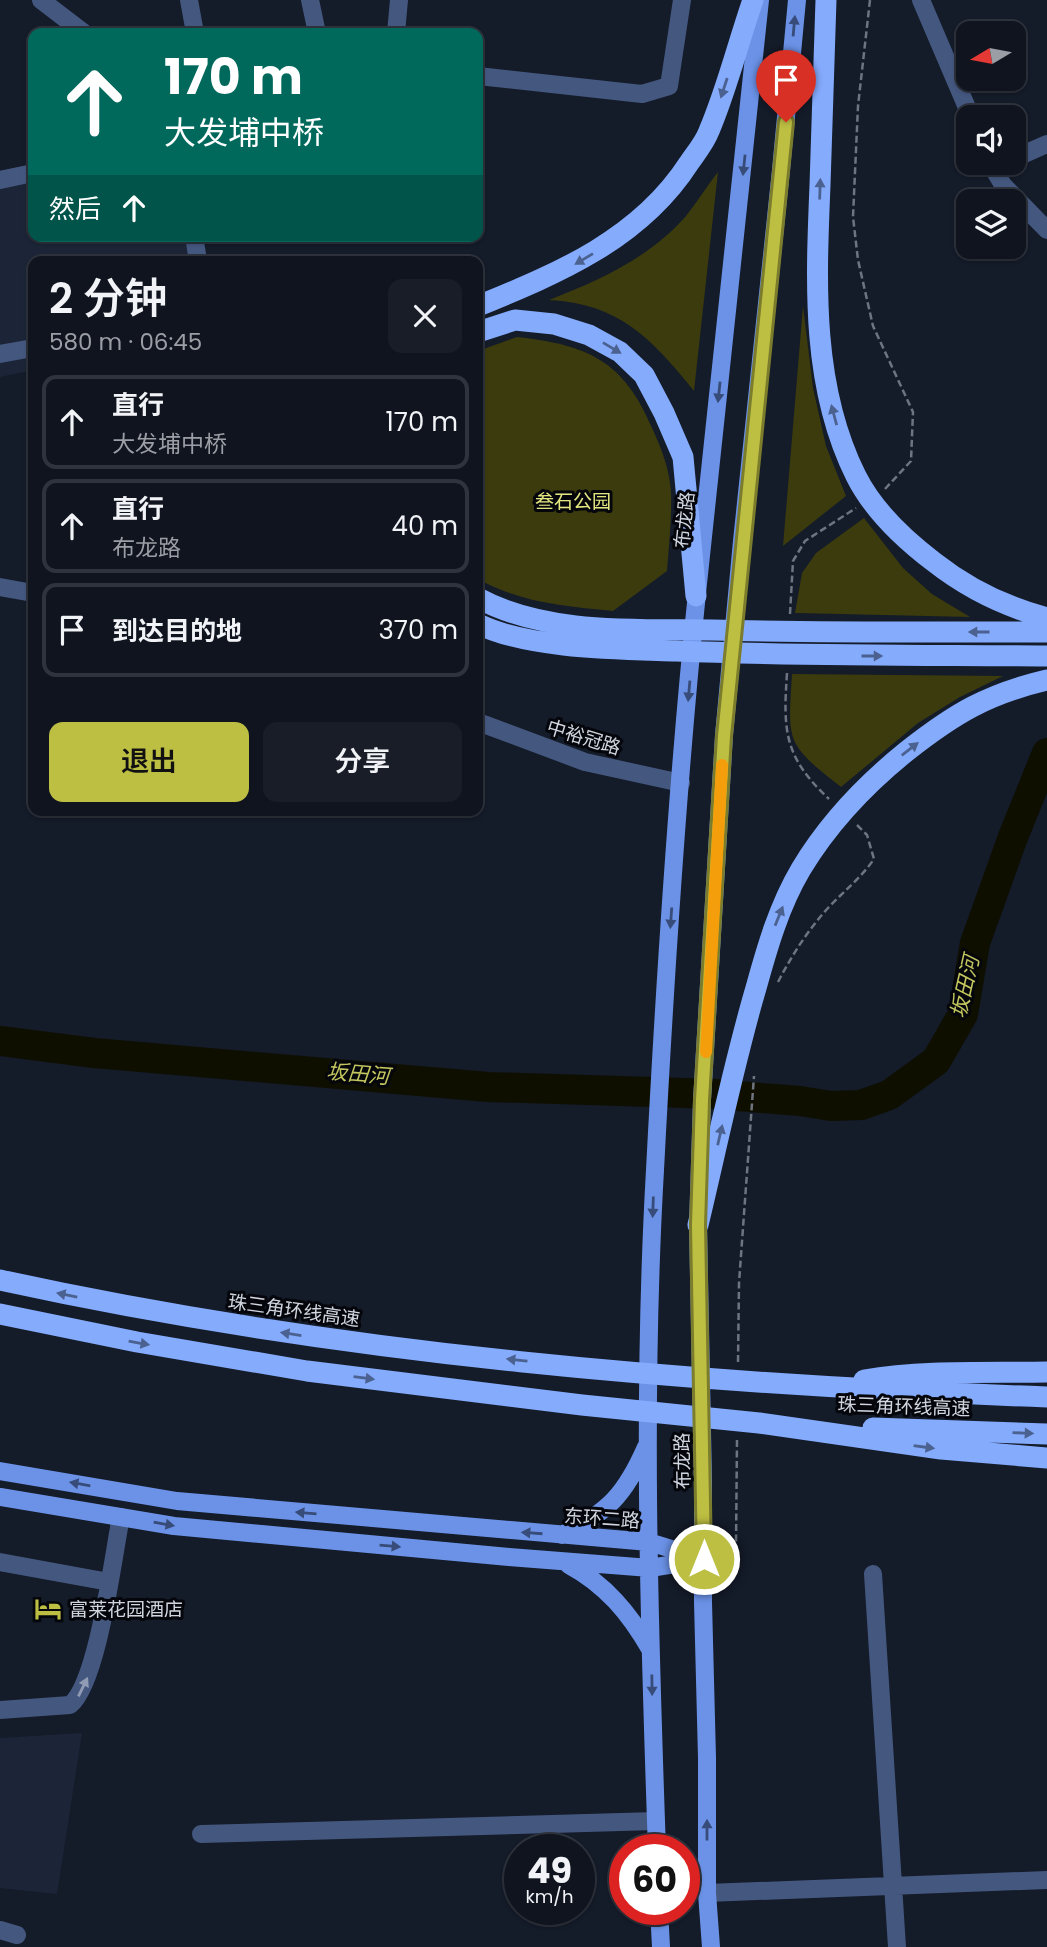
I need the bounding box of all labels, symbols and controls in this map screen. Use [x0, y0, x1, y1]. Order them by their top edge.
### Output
one-way arrow [789, 14, 800, 36]
north arrow [956, 21, 1026, 91]
map controls [956, 21, 1026, 259]
text: 170 m [164, 43, 303, 111]
pin [756, 50, 816, 122]
icon: ahead [49, 56, 140, 147]
icon: arrive [767, 61, 805, 99]
one-way arrow [718, 78, 729, 99]
button: sound [956, 105, 1026, 175]
text: 大发埔中桥 [164, 110, 324, 155]
one-way arrow [738, 155, 749, 177]
one-way arrow [814, 178, 825, 200]
icon: ahead [115, 189, 153, 227]
button: layers [956, 189, 1026, 259]
text: 然后 [49, 191, 101, 227]
one-way arrow [574, 253, 593, 265]
text: 2 分钟 [49, 269, 167, 328]
button: close [388, 279, 462, 353]
text: 580 m · 06:45 [49, 326, 202, 358]
one-way arrow [603, 341, 622, 354]
one-way arrow [714, 381, 725, 403]
text: 直行 [112, 387, 164, 423]
icon: ahead [53, 403, 91, 441]
text: 170 m [385, 404, 458, 440]
one-way arrow [828, 404, 839, 426]
text: 大发埔中桥 [112, 428, 227, 460]
park label: 叁石公园 [535, 488, 611, 515]
street label: 布龙路 [668, 490, 701, 550]
text: 直行 [112, 491, 164, 527]
icon: ahead [53, 507, 91, 545]
text: 40 m [392, 508, 458, 544]
text: 布龙路 [112, 532, 181, 564]
icon: arrive [53, 611, 91, 649]
text: 370 m [378, 612, 458, 648]
text: 到达目的地 [112, 613, 242, 649]
one-way arrow [968, 626, 990, 638]
one-way arrow [861, 650, 883, 662]
one-way arrow [683, 680, 694, 702]
street label: 中裕冠路 [544, 713, 624, 762]
button: 退出 [49, 722, 249, 802]
button: 分享 [263, 722, 462, 802]
one-way arrow [900, 742, 918, 757]
one-way arrow [774, 905, 785, 926]
one-way arrow [665, 907, 676, 929]
water label: 坂田河 [943, 949, 987, 1021]
water label: 坂田河 [325, 1056, 395, 1091]
one-way arrow [714, 1124, 725, 1146]
one-way arrow [648, 1196, 659, 1218]
street label: 珠三角环线高速 [226, 1288, 362, 1333]
one-way arrow [56, 1289, 78, 1300]
one-way arrow [280, 1328, 302, 1339]
one-way arrow [128, 1337, 150, 1348]
one-way arrow [506, 1354, 528, 1365]
one-way arrow [353, 1372, 375, 1383]
street label: 珠三角环线高速 [837, 1391, 971, 1422]
one-way arrow [1013, 1428, 1035, 1439]
street label: 布龙路 [669, 1432, 696, 1490]
one-way arrow [913, 1442, 935, 1453]
one-way arrow [69, 1478, 91, 1489]
street label: 东环二路 [563, 1502, 641, 1535]
one-way arrow [295, 1507, 317, 1518]
one-way arrow [153, 1519, 175, 1530]
position arrow [667, 1522, 741, 1596]
one-way arrow [521, 1527, 543, 1538]
one-way arrow [380, 1541, 402, 1552]
hotel icon: 富莱花园酒店 [33, 1594, 63, 1624]
place label: 富莱花园酒店 [69, 1596, 183, 1623]
one-way arrow [646, 1674, 658, 1696]
one-way arrow [77, 1677, 88, 1697]
one-way arrow [701, 1819, 713, 1841]
speed limit sign: 60 [609, 1834, 700, 1925]
text: 49 [527, 1846, 572, 1895]
text: km/h [526, 1884, 573, 1909]

